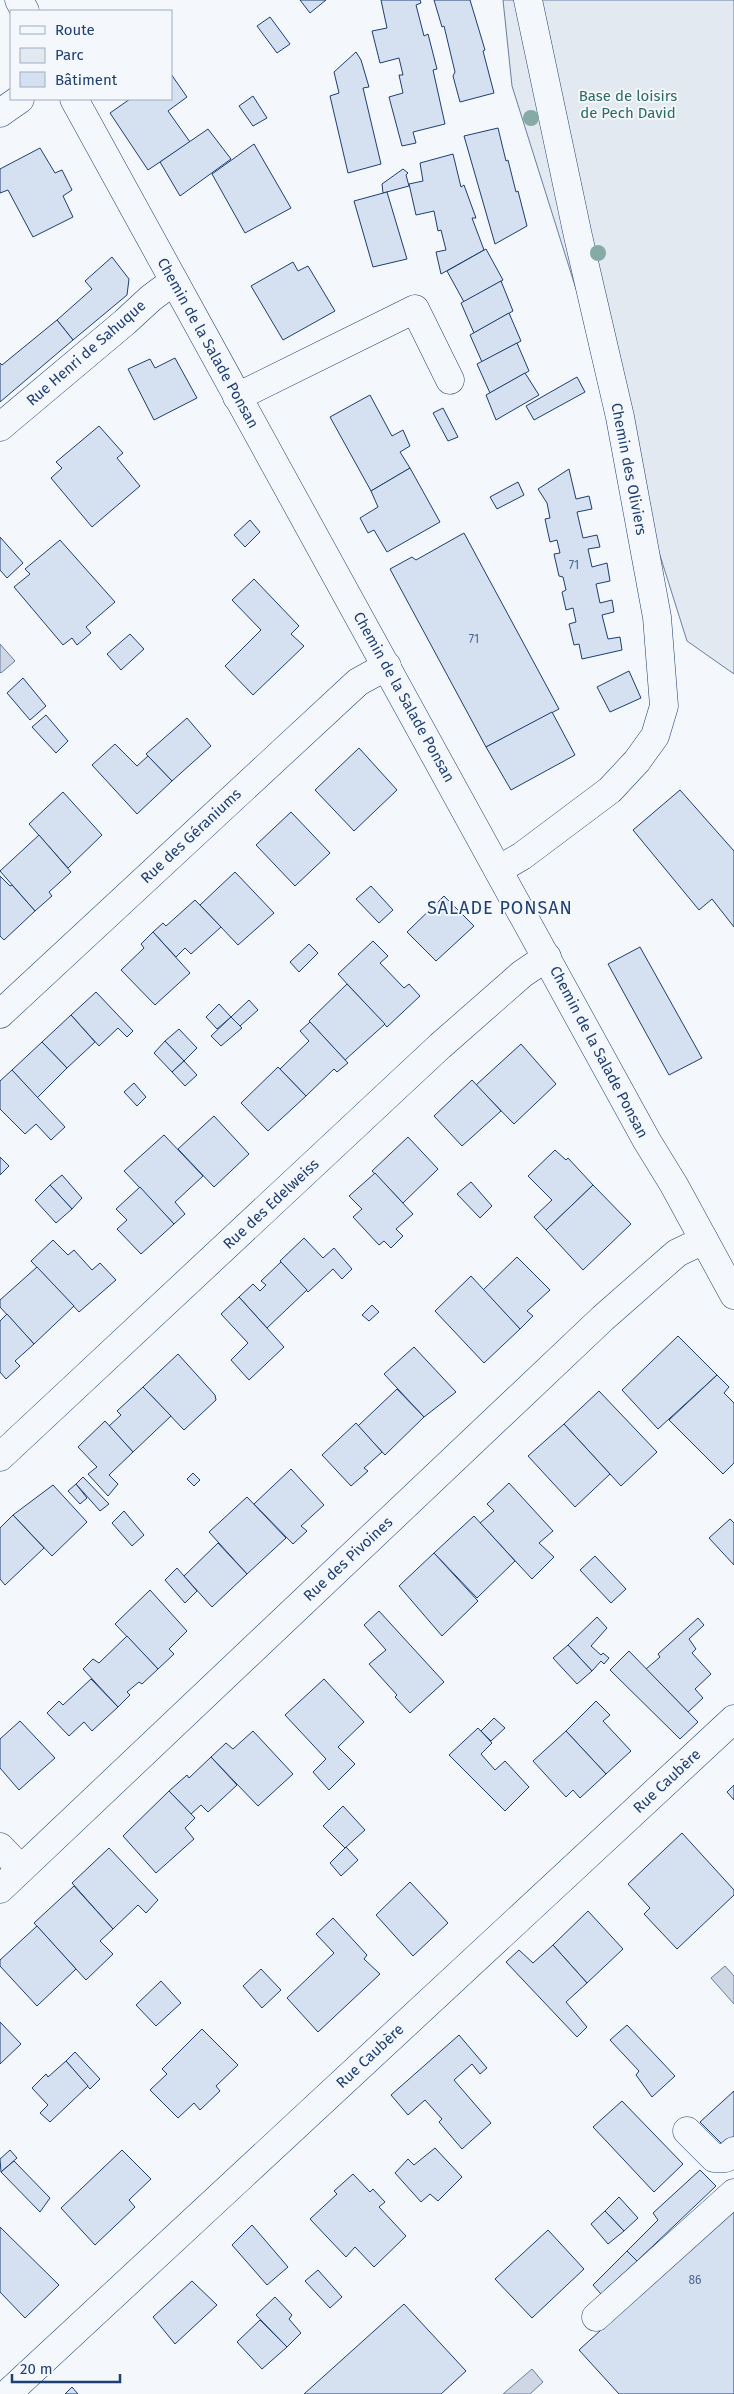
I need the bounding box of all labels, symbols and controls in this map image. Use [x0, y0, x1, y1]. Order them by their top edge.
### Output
legend [10, 10, 172, 100]
text: Route [55, 21, 95, 39]
text: Parc [55, 46, 84, 64]
text: Bâtiment [55, 71, 118, 89]
park label: Base de loisirs de Pech David [579, 87, 677, 122]
street label: Chemin de la Salade Ponsan [154, 255, 262, 431]
street label: Rue Henri de Sahuque [23, 296, 149, 410]
street label: Chemin des Oliviers [607, 401, 651, 537]
house number: 71 [569, 558, 579, 572]
street label: Chemin de la Salade Ponsan [350, 609, 458, 785]
house number: 71 [469, 632, 479, 646]
street label: Rue des Géraniums [137, 785, 245, 887]
district label: SALADE PONSAN [427, 897, 573, 919]
street label: Chemin de la Salade Ponsan [546, 963, 652, 1141]
street label: Rue des Edelweiss [219, 1155, 323, 1253]
street label: Rue des Pivoines [300, 1513, 396, 1605]
street label: Rue Caubère [630, 1745, 704, 1817]
street label: Rue Caubère [333, 2020, 407, 2092]
house number: 86 [688, 2273, 702, 2287]
scale bar [12, 2352, 120, 2384]
text: 20 m [20, 2360, 53, 2378]

